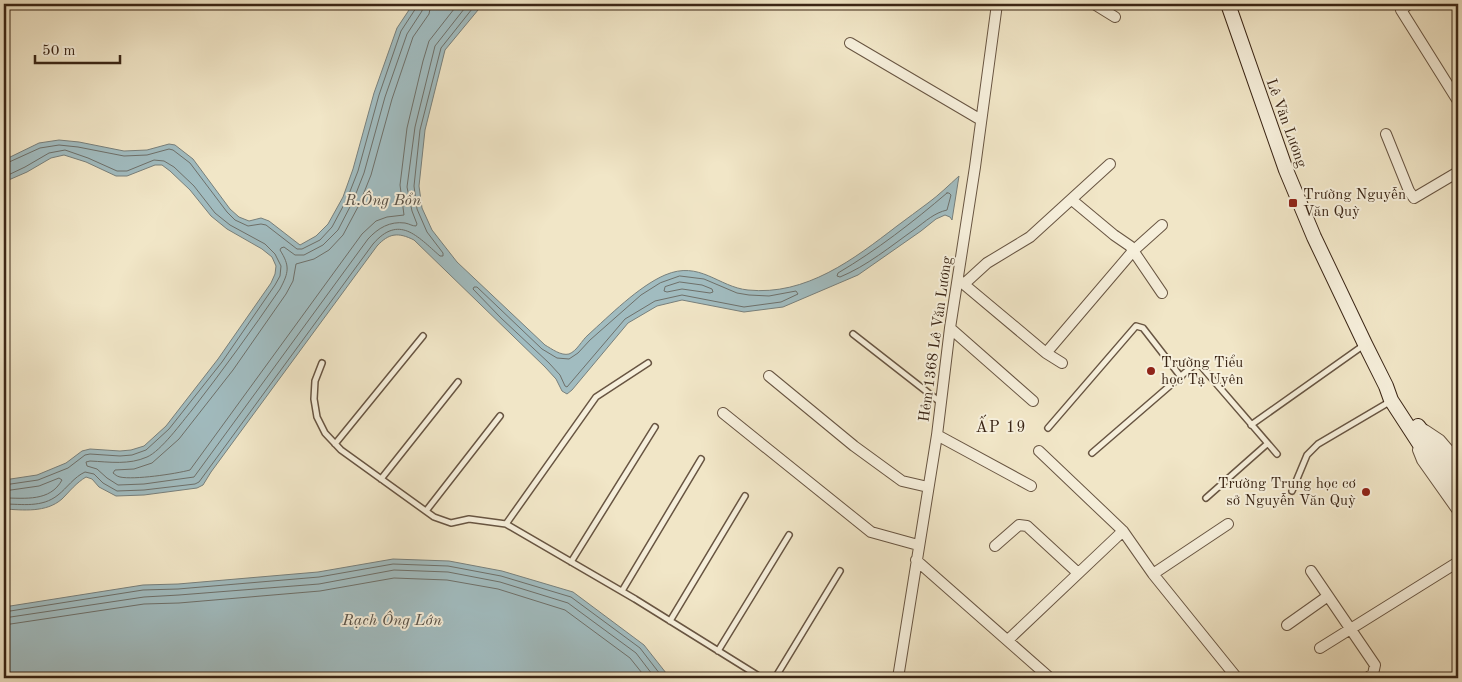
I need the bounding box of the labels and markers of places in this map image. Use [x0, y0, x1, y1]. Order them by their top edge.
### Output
place label: Trường Nguyễn Văn Quỳ [1303, 187, 1406, 220]
marker: Trường Nguyễn Văn Quỳ [1287, 197, 1299, 209]
place label: Trường Tiểu học Tạ Uyên [1161, 354, 1244, 388]
marker: Trường Tiểu học Tạ Uyên [1145, 365, 1157, 377]
place label: Trường Trung học cơ sở Nguyễn Văn Quỳ [1218, 477, 1356, 509]
marker: Trường Trung học cơ sở Nguyễn Văn Quỳ [1360, 486, 1372, 498]

